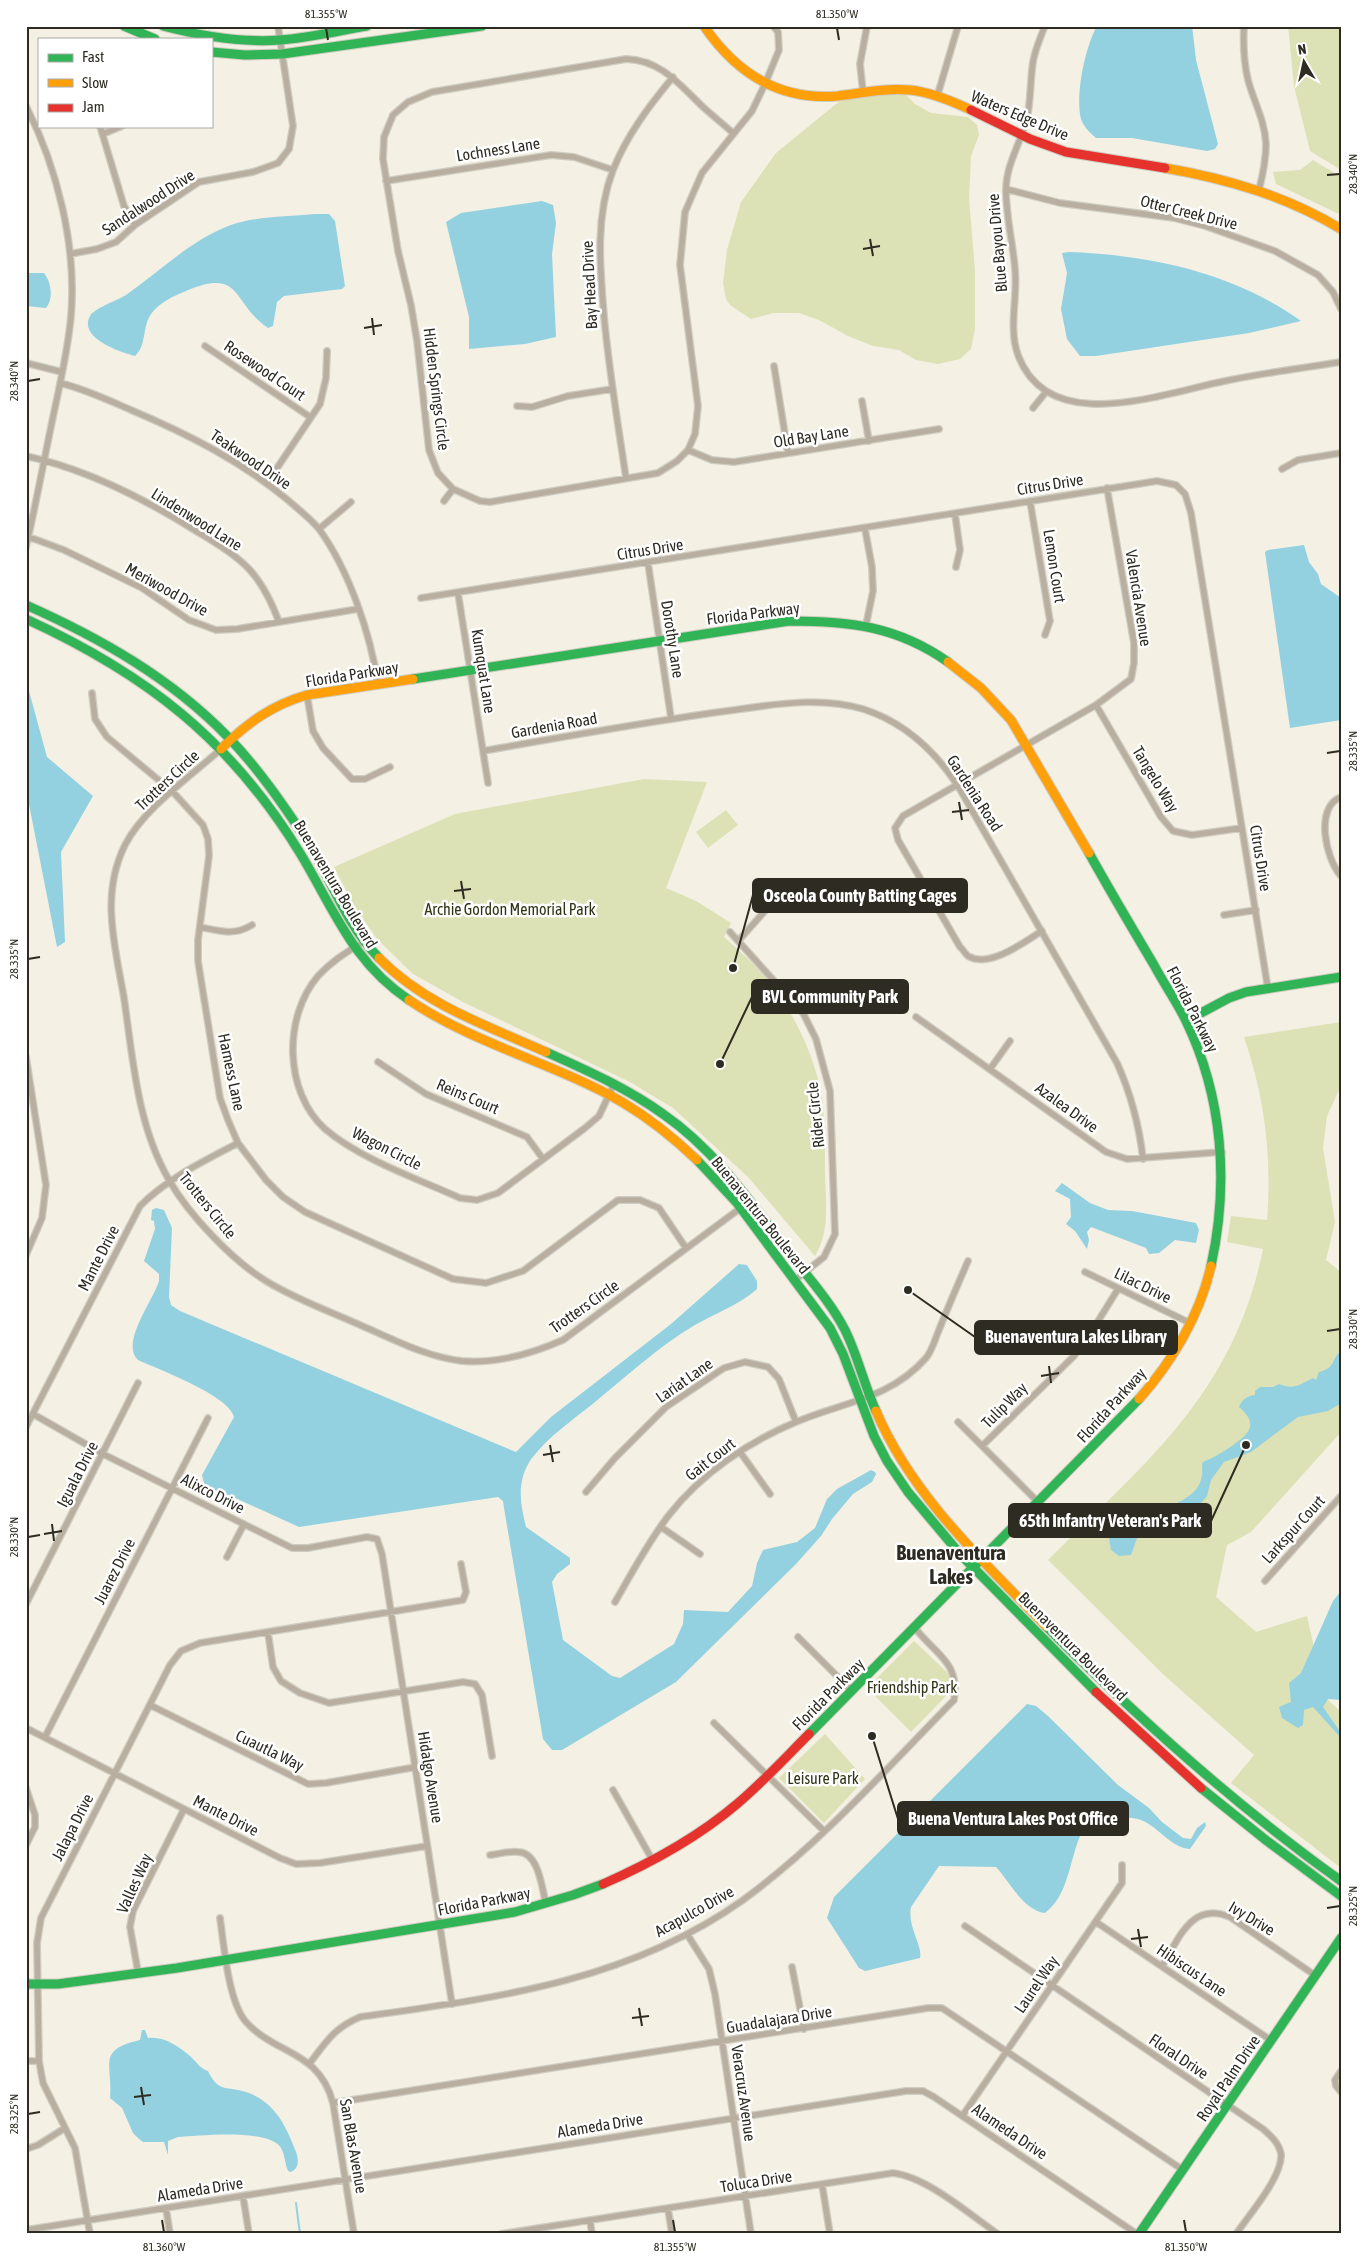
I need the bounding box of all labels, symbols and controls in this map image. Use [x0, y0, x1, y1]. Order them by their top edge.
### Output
text: 81.355°W [305, 7, 347, 21]
text: 81.350°W [816, 7, 858, 21]
legend [38, 38, 212, 128]
north arrow [1280, 38, 1330, 88]
text: N [1297, 41, 1307, 58]
text: Fast [82, 48, 104, 65]
text: Slow [82, 74, 108, 91]
street label: Waters Edge Drive [968, 86, 1072, 145]
text: Jam [82, 98, 105, 115]
street label: Lochness Lane [455, 133, 541, 165]
text: 28.340°N [1346, 154, 1360, 194]
street label: Sandalwood Drive [99, 166, 197, 238]
street label: Otter Creek Drive [1139, 191, 1239, 233]
street label: Blue Bayou Drive [984, 193, 1011, 293]
street label: Bay Head Drive [578, 240, 601, 330]
street label: Hidden Springs Circle [420, 327, 453, 451]
street label: Rosewood Court [221, 336, 309, 404]
text: 28.340°N [7, 361, 21, 401]
street label: Old Bay Lane [772, 421, 850, 452]
street label: Teakwood Drive [207, 426, 295, 492]
street label: Citrus Drive [1016, 470, 1084, 498]
street label: Lindenwood Lane [149, 484, 245, 554]
street label: Lemon Court [1040, 528, 1070, 604]
street label: Citrus Drive [616, 535, 684, 563]
street label: Valencia Avenue [1122, 548, 1156, 648]
street label: Meriwood Drive [123, 559, 211, 619]
street label: Florida Parkway [705, 598, 801, 629]
street label: Dorothy Lane [657, 599, 688, 679]
street label: Kumquat Lane [467, 628, 500, 715]
street label: Florida Parkway [304, 658, 400, 691]
street label: Gardenia Road [510, 709, 598, 741]
text: 28.335°N [1346, 731, 1360, 771]
street label: Tangelo Way [1128, 743, 1183, 816]
street label: Trotters Circle [132, 746, 202, 814]
street label: Gardenia Road [944, 752, 1006, 834]
street label: Buenaventura Boulevard [291, 817, 381, 951]
street label: Citrus Drive [1247, 824, 1275, 892]
callout: Osceola County Batting Cages [753, 879, 967, 912]
text: Osceola County Batting Cages [763, 885, 957, 906]
park label: Archie Gordon Memorial Park [424, 900, 596, 918]
text: 28.335°N [7, 939, 21, 979]
street label: Florida Parkway [1163, 963, 1222, 1056]
callout: BVL Community Park [752, 980, 908, 1013]
text: BVL Community Park [762, 986, 899, 1007]
street label: Harness Lane [215, 1032, 249, 1112]
street label: Reins Court [434, 1075, 502, 1117]
street label: Azalea Drive [1032, 1078, 1102, 1136]
street label: Rider Circle [803, 1081, 827, 1149]
street label: Wagon Circle [349, 1123, 425, 1174]
street label: Buenaventura Boulevard [708, 1153, 814, 1277]
street label: Trotters Circle [176, 1168, 240, 1242]
street label: Mante Drive [74, 1222, 122, 1294]
street label: Lilac Drive [1112, 1264, 1174, 1306]
street label: Trotters Circle [546, 1276, 622, 1336]
text: 28.330°N [1346, 1309, 1360, 1349]
callout: Buenaventura Lakes Library [975, 1321, 1177, 1354]
text: Buenaventura Lakes Library [985, 1326, 1168, 1347]
street label: Lariat Lane [652, 1354, 716, 1406]
street label: Florida Parkway [1073, 1364, 1150, 1447]
street label: Tulip Way [978, 1378, 1031, 1432]
street label: Gait Court [682, 1434, 739, 1484]
street label: Iguala Drive [53, 1438, 102, 1510]
street label: Alixco Drive [178, 1469, 248, 1517]
street label: Larkspur Court [1258, 1491, 1329, 1567]
callout: 65th Infantry Veteran's Park [1009, 1504, 1211, 1537]
text: 65th Infantry Veteran's Park [1019, 1510, 1202, 1531]
text: 28.330°N [7, 1517, 21, 1557]
street label: Juarez Drive [90, 1535, 138, 1607]
district label: Buenaventura Lakes [896, 1540, 1006, 1588]
street label: Buenaventura Boulevard [1015, 1588, 1131, 1704]
street label: Florida Parkway [788, 1654, 869, 1734]
park label: Friendship Park [867, 1678, 957, 1697]
street label: Cuautla Way [232, 1726, 307, 1775]
street label: Hidalgo Avenue [414, 1730, 447, 1824]
park label: Leisure Park [787, 1769, 859, 1787]
street label: Jalapa Drive [48, 1791, 97, 1864]
street label: Mante Drive [190, 1791, 262, 1839]
callout: Buena Ventura Lakes Post Office [898, 1802, 1128, 1835]
text: Buena Ventura Lakes Post Office [908, 1808, 1118, 1829]
street label: Valles Way [113, 1850, 156, 1916]
street label: Acapulco Drive [651, 1882, 737, 1941]
street label: Florida Parkway [436, 1883, 532, 1920]
text: 28.325°N [1346, 1886, 1360, 1926]
street label: Ivy Drive [1225, 1897, 1278, 1940]
street label: Hibiscus Lane [1154, 1940, 1230, 2000]
street label: Laurel Way [1010, 1952, 1063, 2017]
street label: Guadalajara Drive [725, 2002, 833, 2037]
street label: Floral Drive [1146, 2030, 1212, 2082]
street label: Royal Palm Drive [1193, 2032, 1264, 2125]
street label: Veracruz Avenue [728, 2044, 760, 2142]
text: 28.325°N [7, 2094, 21, 2134]
street label: San Blas Avenue [337, 2097, 371, 2195]
street label: Alameda Drive [969, 2099, 1051, 2163]
street label: Alameda Drive [556, 2109, 644, 2141]
street label: Toluca Drive [719, 2166, 793, 2196]
street label: Alameda Drive [156, 2173, 244, 2205]
text: 81.360°W [143, 2240, 185, 2254]
text: 81.355°W [654, 2240, 696, 2254]
text: 81.350°W [1165, 2240, 1207, 2254]

